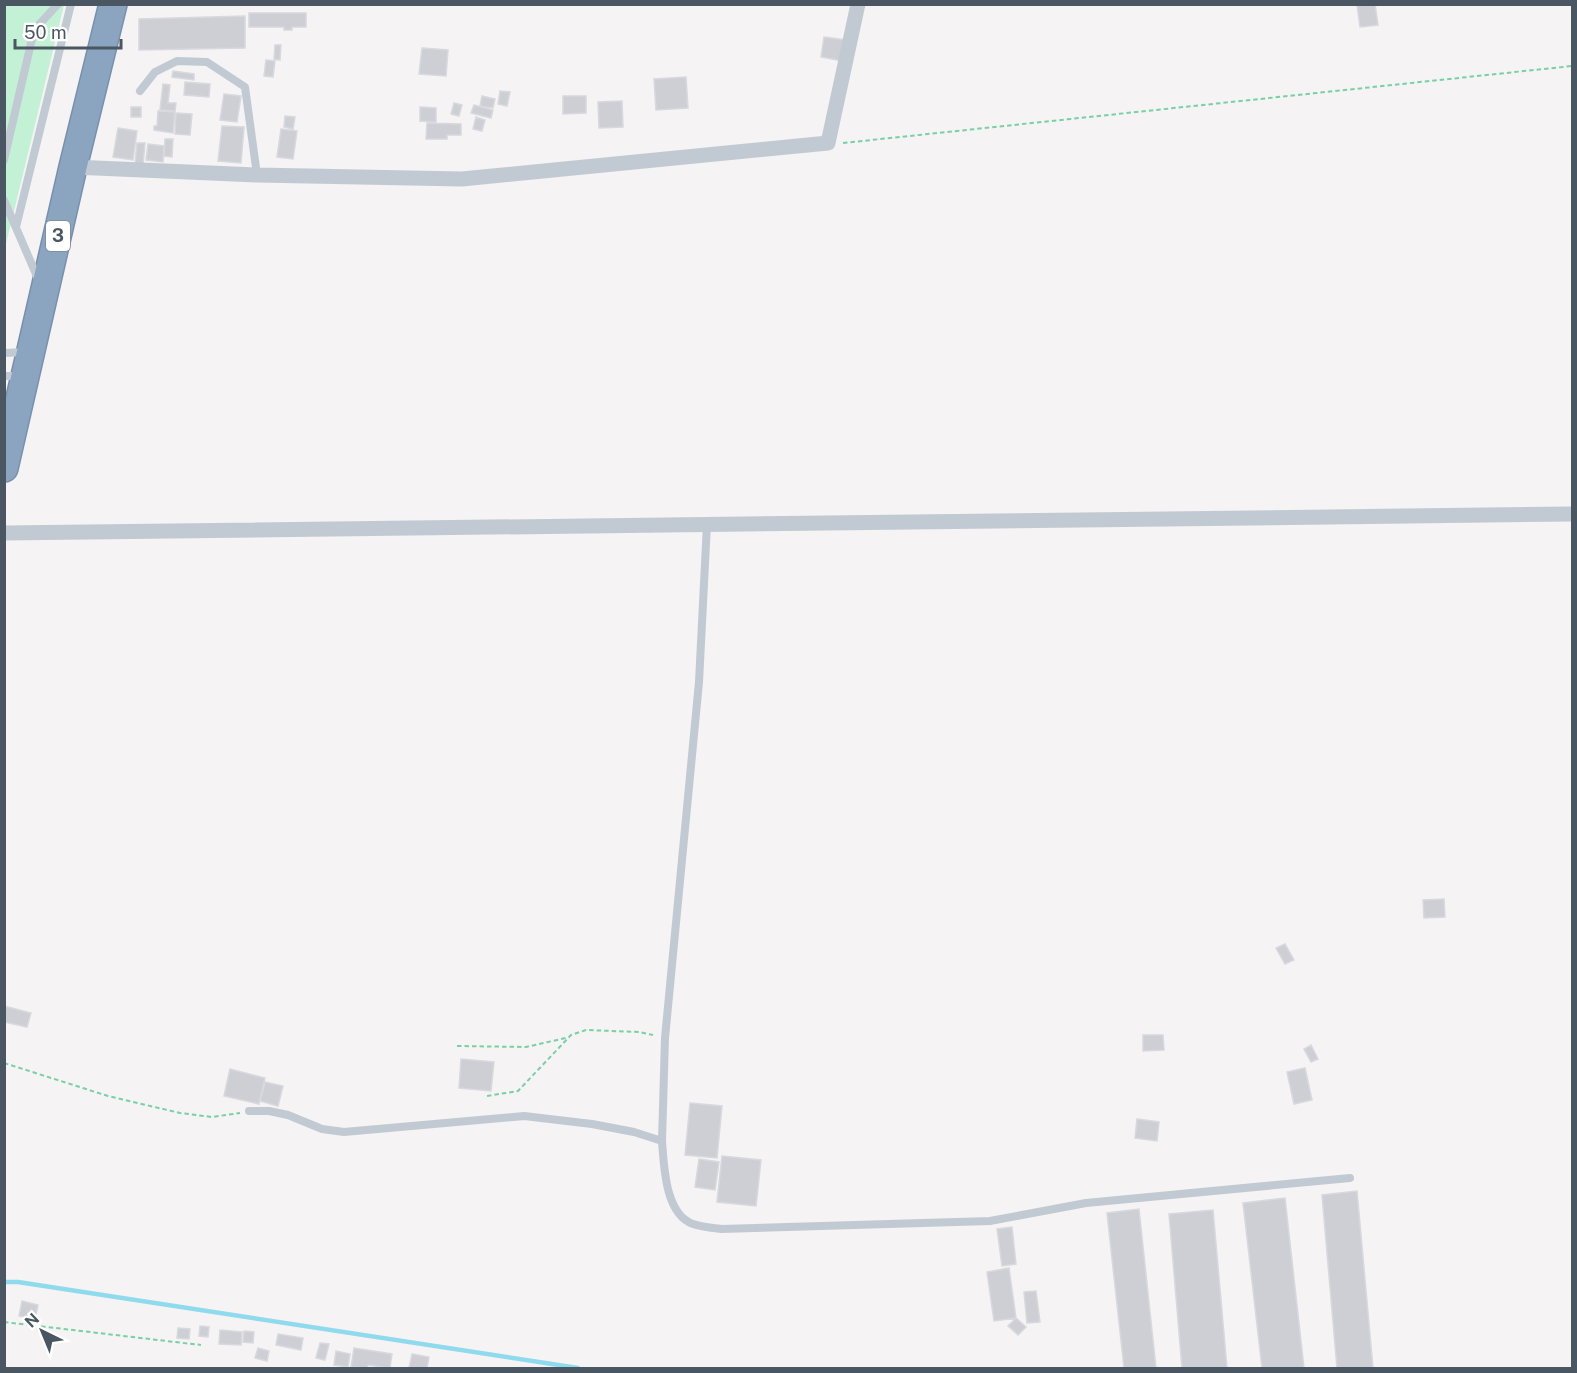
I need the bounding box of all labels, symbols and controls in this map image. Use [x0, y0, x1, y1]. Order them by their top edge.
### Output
scale bar [15, 12, 122, 50]
text: 50 m [24, 22, 67, 43]
road number: 3 [46, 221, 70, 251]
north arrow [12, 1301, 72, 1361]
text: N [21, 1309, 43, 1332]

